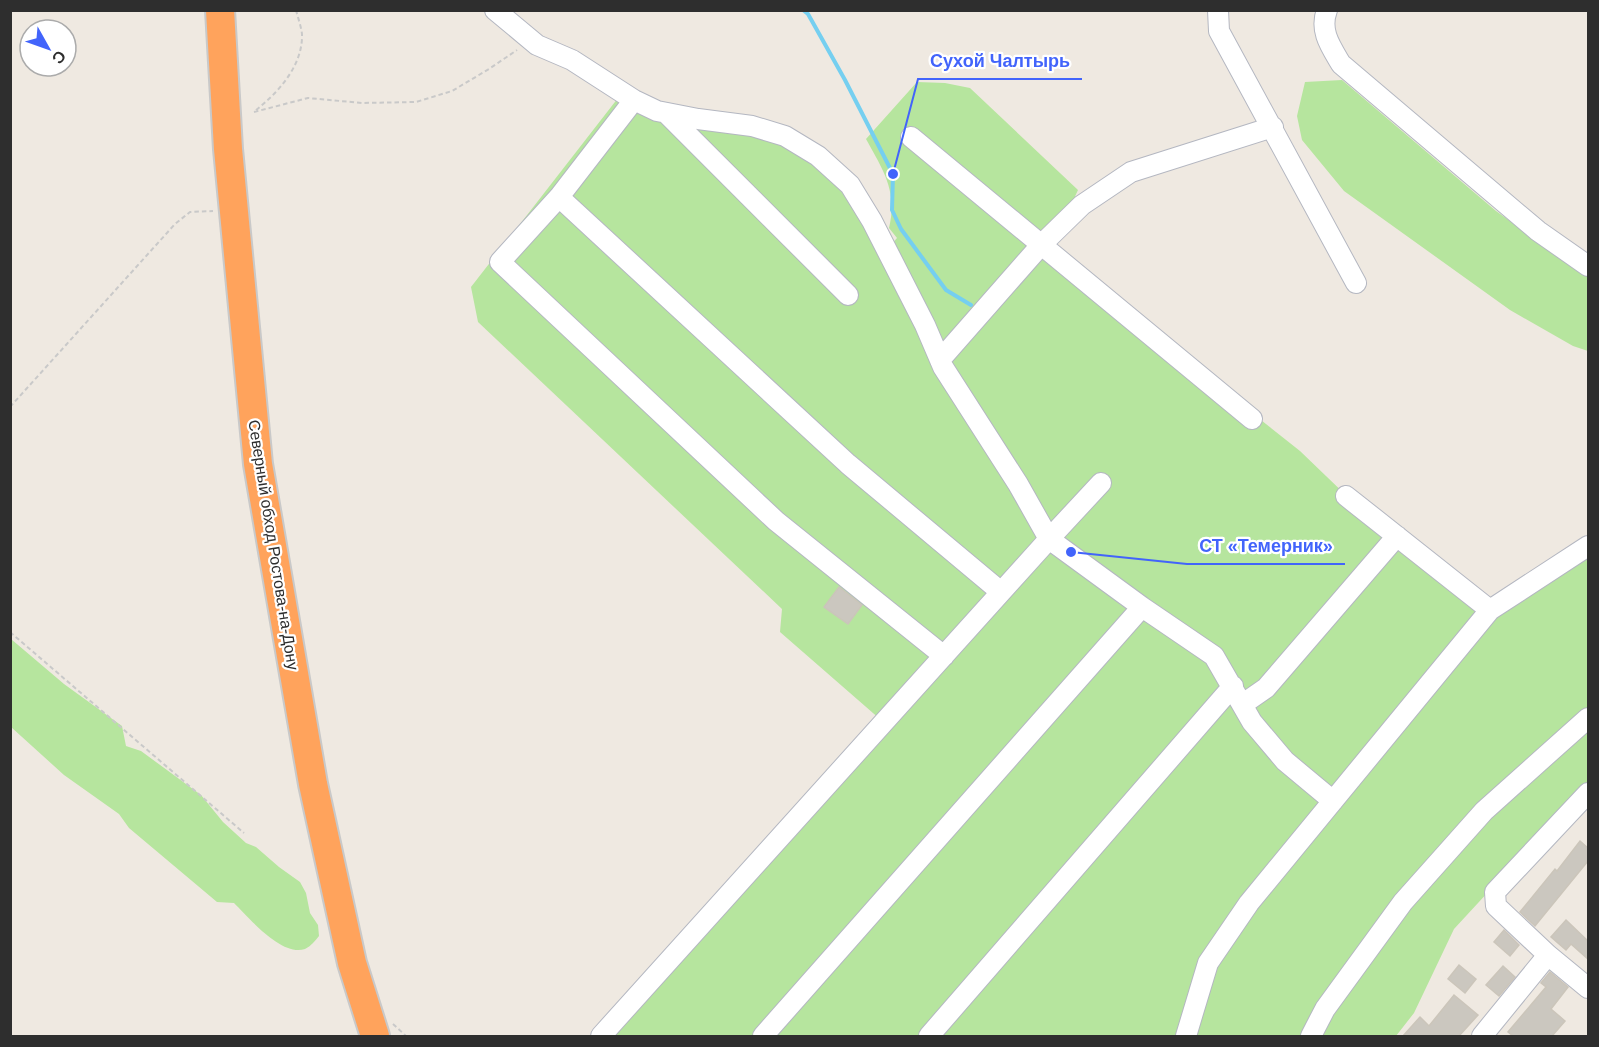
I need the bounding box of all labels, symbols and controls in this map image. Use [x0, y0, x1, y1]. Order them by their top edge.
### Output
north arrow [18, 18, 78, 78]
callout: Сухой Чалтырь [918, 43, 1082, 79]
text: С [49, 47, 69, 68]
text: Сухой Чалтырь [930, 51, 1070, 71]
street label: Северный обход Ростова-на-Дону [245, 419, 302, 671]
callout: СТ «Темерник» [1187, 528, 1345, 564]
text: СТ «Темерник» [1199, 536, 1333, 556]

